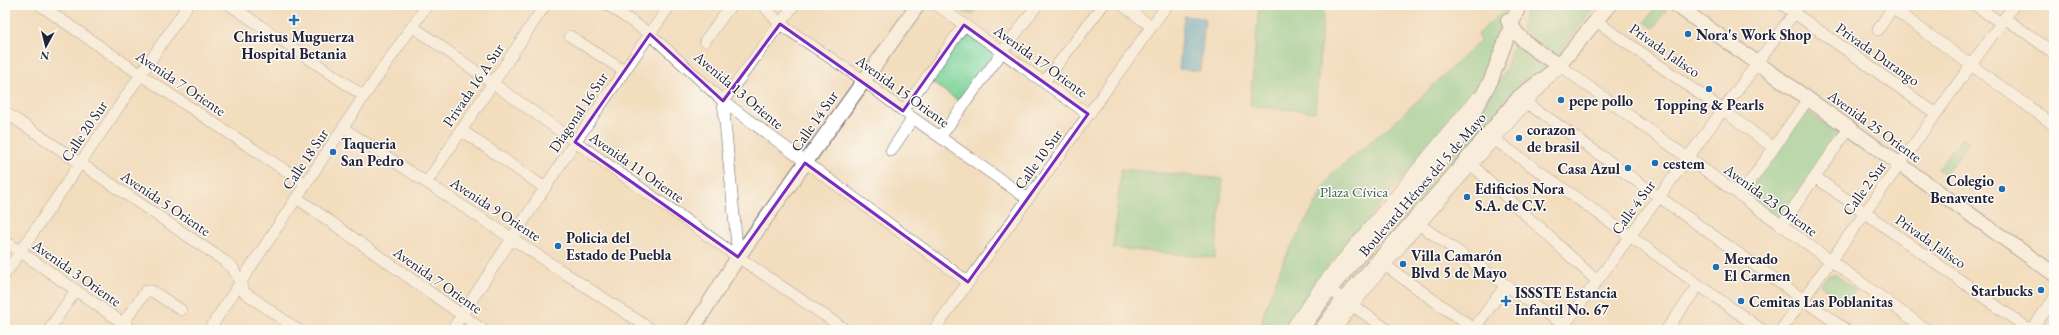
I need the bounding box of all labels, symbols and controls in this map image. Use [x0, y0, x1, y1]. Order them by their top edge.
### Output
marker: Christus Muguerza Hospital Betania [288, 14, 300, 26]
street label: Privada Durango [1832, 18, 1924, 90]
street label: Privada Jalisco [1626, 19, 1704, 81]
street label: Avenida 17 Oriente [990, 20, 1092, 102]
place label: Nora's Work Shop [1696, 25, 1811, 44]
north arrow [26, 26, 66, 66]
place label: Christus Muguerza Hospital Betania [234, 27, 355, 63]
marker: Nora's Work Shop [1683, 29, 1693, 39]
street label: Privada 16 A Sur [438, 40, 508, 130]
street label: Avenida 7 Oriente [132, 45, 230, 120]
street label: Avenida 13 Oriente [689, 46, 788, 133]
text: N [39, 48, 50, 63]
street label: Avenida 15 Oriente [852, 50, 954, 132]
street label: Diagonal 16 Sur [544, 68, 612, 156]
marker: Topping & Pearls [1704, 84, 1714, 94]
street label: Avenida 25 Oriente [1824, 85, 1926, 167]
street label: Calle 14 Sur [786, 87, 842, 155]
place label: pepe pollo [1569, 91, 1633, 110]
marker: pepe pollo [1556, 95, 1566, 105]
place label: Topping & Pearls [1654, 95, 1764, 114]
street label: Calle 20 Sur [57, 97, 111, 165]
street label: Boulevard Héroes del 5 de Mayo [1354, 108, 1490, 260]
place label: corazon de brasil [1527, 120, 1581, 156]
street label: Calle 18 Sur [278, 125, 332, 193]
street label: Calle 10 Sur [1010, 125, 1066, 193]
street label: Avenida 11 Oriente [585, 127, 688, 207]
marker: corazon de brasil [1514, 133, 1524, 143]
place label: Taqueria San Pedro [341, 134, 404, 170]
marker: Taqueria San Pedro [328, 147, 338, 157]
place label: cestem [1663, 154, 1705, 173]
street label: Calle 2 Sur [1838, 157, 1890, 219]
marker: cestem [1650, 158, 1660, 168]
place label: Casa Azul [1558, 159, 1621, 178]
street label: Avenida 23 Oriente [1720, 159, 1822, 241]
marker: Casa Azul [1623, 163, 1633, 173]
street label: Avenida 5 Oriente [117, 165, 215, 240]
place label: Colegio Benavente [1930, 171, 1994, 207]
street label: Avenida 9 Oriente [446, 172, 545, 245]
street label: Calle 4 Sur [1607, 176, 1659, 238]
place label: Edificios Nora S.A. de C.V. [1475, 179, 1565, 215]
park label: Plaza Cívica [1320, 182, 1388, 201]
marker: Colegio Benavente [1997, 184, 2007, 194]
marker: Edificios Nora S.A. de C.V. [1462, 192, 1472, 202]
street label: Privada Jalisco [1892, 210, 1970, 272]
place label: Policia del Estado de Puebla [566, 228, 672, 264]
street label: Avenida 3 Oriente [28, 235, 125, 311]
marker: Policia del Estado de Puebla [553, 241, 563, 251]
street label: Avenida 7 Oriente [389, 242, 486, 318]
place label: Villa Camarón Blvd 5 de Mayo [1411, 246, 1507, 282]
place label: Mercado El Carmen [1724, 249, 1791, 285]
marker: Villa Camarón Blvd 5 de Mayo [1398, 259, 1408, 269]
marker: Mercado El Carmen [1711, 262, 1721, 272]
place label: Starbucks [1971, 281, 2033, 300]
place label: ISSSTE Estancia Infantil No. 67 [1515, 283, 1618, 319]
marker: Starbucks [2036, 285, 2046, 295]
place label: Cemitas Las Poblanitas [1749, 292, 1893, 311]
marker: ISSSTE Estancia Infantil No. 67 [1500, 295, 1512, 307]
marker: Cemitas Las Poblanitas [1736, 296, 1746, 306]

